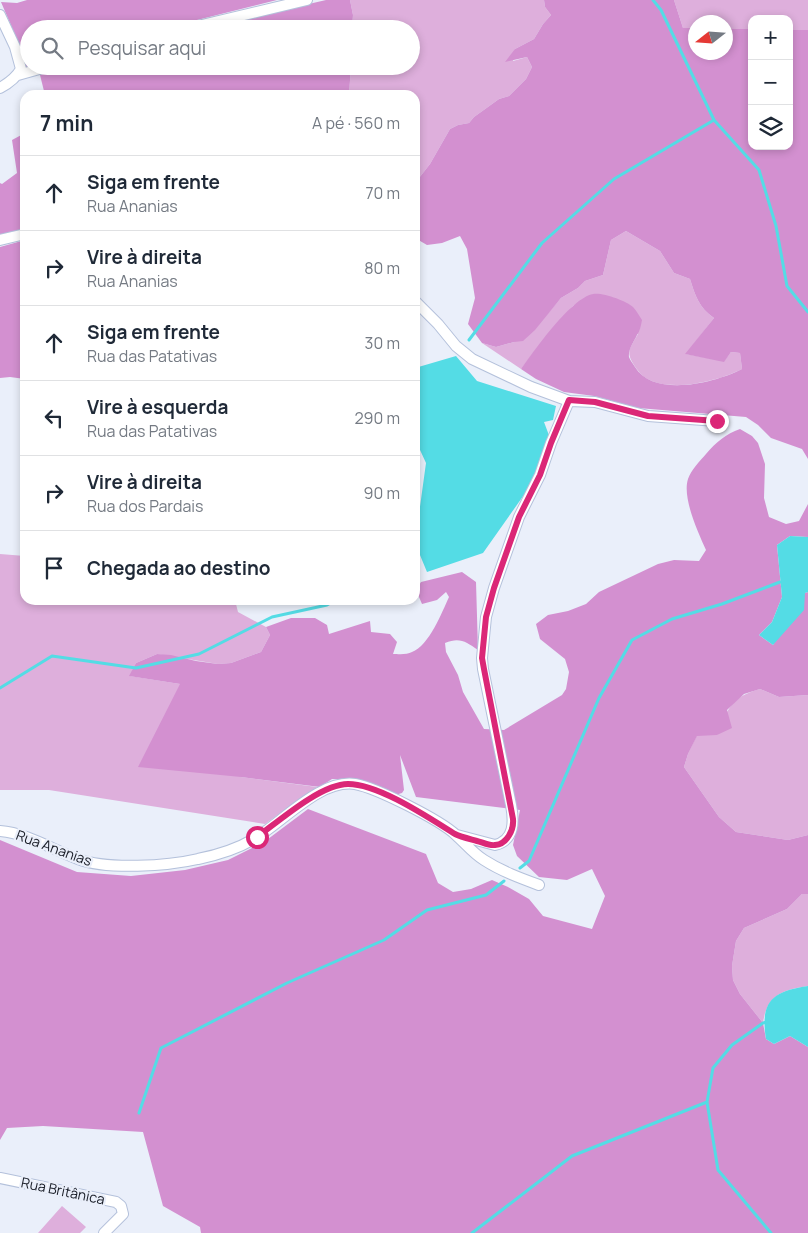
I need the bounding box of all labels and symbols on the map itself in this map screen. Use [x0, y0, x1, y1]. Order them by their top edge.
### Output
north arrow [688, 15, 733, 60]
route end [706, 410, 729, 433]
street label: Rua Ananias [14, 825, 95, 870]
route start [246, 826, 269, 849]
street label: Rua Britânica [20, 1172, 107, 1209]

